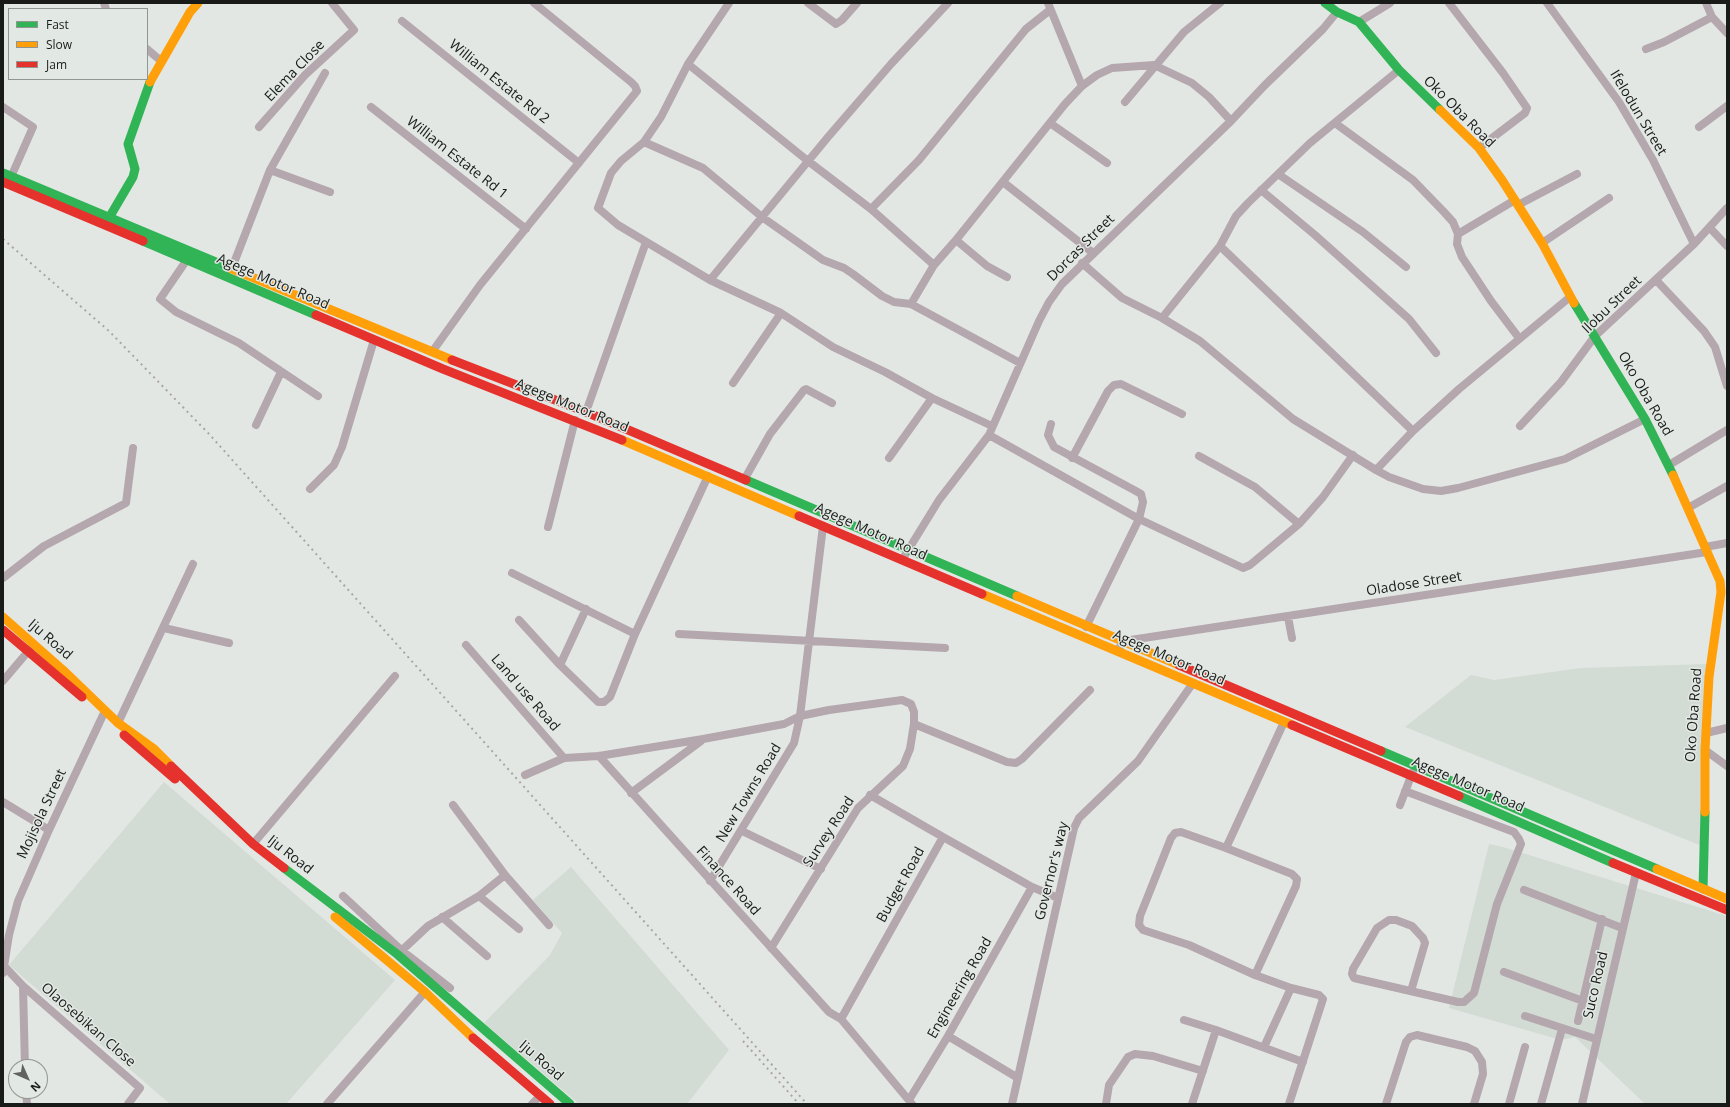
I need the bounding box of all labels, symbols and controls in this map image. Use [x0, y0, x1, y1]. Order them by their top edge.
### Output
legend [8, 8, 148, 80]
text: Fast [46, 16, 69, 33]
text: Slow [46, 36, 72, 53]
street label: William Estate Rd 2 [446, 36, 552, 128]
street label: Elema Close [262, 37, 328, 105]
text: Jam [46, 56, 67, 73]
street label: Ifelodun Street [1606, 67, 1670, 159]
street label: Oko Oba Road [1420, 73, 1498, 151]
street label: William Estate Rd 1 [403, 113, 511, 203]
street label: Dorcas Street [1044, 211, 1118, 285]
street label: Agege Motor Road [214, 251, 332, 313]
street label: Ilobu Street [1579, 273, 1645, 337]
street label: Oko Oba Road [1614, 349, 1676, 439]
street label: Agege Motor Road [513, 376, 631, 436]
street label: Agege Motor Road [812, 500, 930, 564]
street label: Oladose Street [1365, 568, 1463, 600]
street label: Iju Road [24, 616, 76, 664]
street label: Agege Motor Road [1110, 627, 1228, 689]
street label: Land use Road [487, 651, 563, 735]
street label: Oko Oba Road [1682, 667, 1706, 763]
street label: New Towns Road [713, 741, 785, 845]
street label: Agege Motor Road [1409, 754, 1527, 816]
street label: Mojisola Street [14, 766, 70, 862]
street label: Survey Road [800, 794, 858, 870]
street label: Governor's way [1032, 820, 1072, 922]
street label: Iju Road [264, 832, 316, 878]
street label: Finance Road [693, 843, 763, 919]
street label: Budget Road [873, 844, 929, 926]
street label: Engineering Road [924, 934, 996, 1042]
street label: Suco Road [1580, 950, 1612, 1020]
street label: Olaosebikan Close [37, 979, 139, 1071]
street label: Iju Road [515, 1037, 567, 1085]
north arrow [8, 1059, 48, 1099]
text: N [28, 1079, 45, 1096]

